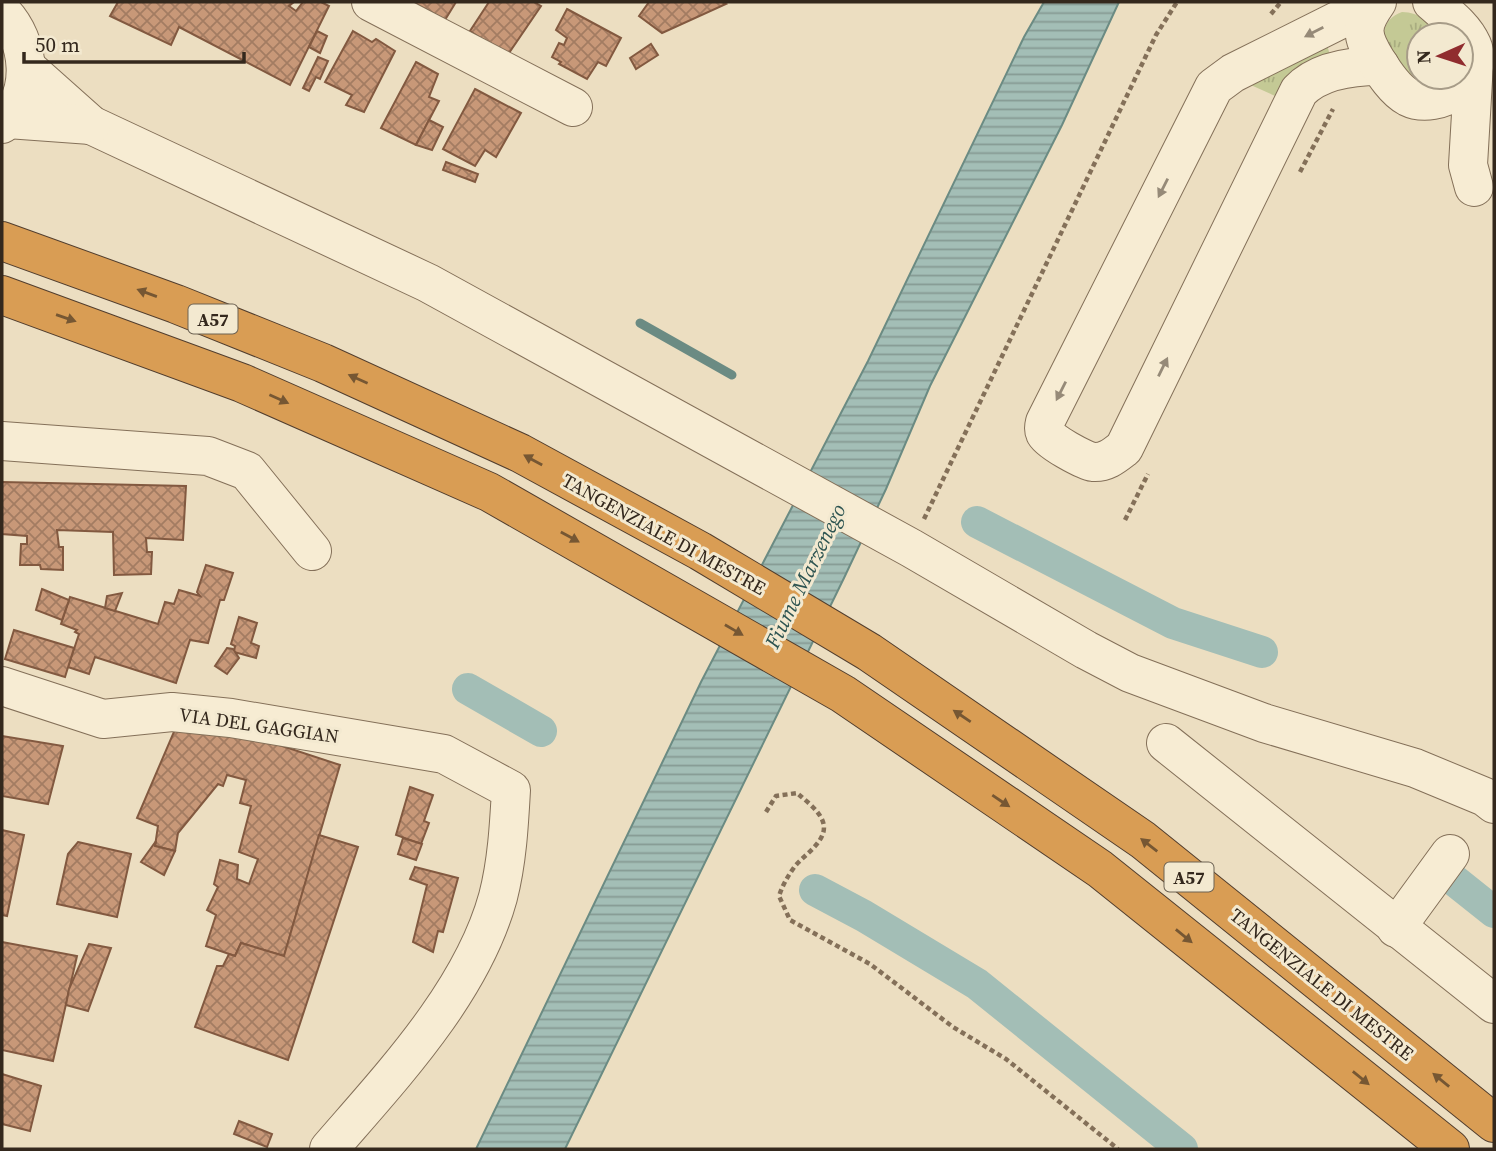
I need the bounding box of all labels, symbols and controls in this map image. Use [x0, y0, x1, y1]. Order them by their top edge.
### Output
scale bar [24, 21, 245, 65]
north arrow [1405, 21, 1475, 91]
one-way arrow [1304, 26, 1324, 37]
text: 50 m [35, 30, 80, 59]
text: N [1410, 49, 1436, 64]
one-way arrow [1158, 178, 1169, 198]
one-way arrow [137, 287, 158, 298]
road number: A57 [188, 304, 238, 334]
one-way arrow [56, 313, 77, 324]
one-way arrow [1158, 357, 1169, 377]
one-way arrow [348, 373, 368, 385]
one-way arrow [1055, 381, 1066, 401]
one-way arrow [268, 394, 289, 405]
one-way arrow [523, 454, 543, 466]
street label: TANGENZIALE DI MESTRE [558, 467, 770, 601]
water label: Fiume Marzenego [757, 499, 853, 654]
one-way arrow [560, 531, 579, 543]
one-way arrow [724, 624, 743, 636]
street label: VIA DEL GAGGIAN [177, 701, 341, 749]
one-way arrow [953, 709, 971, 723]
one-way arrow [992, 794, 1010, 808]
one-way arrow [1140, 839, 1158, 853]
road number: A57 [1164, 862, 1214, 892]
street label: TANGENZIALE DI MESTRE [1225, 902, 1419, 1066]
one-way arrow [1176, 928, 1193, 943]
one-way arrow [1352, 1071, 1370, 1086]
one-way arrow [1432, 1073, 1450, 1088]

